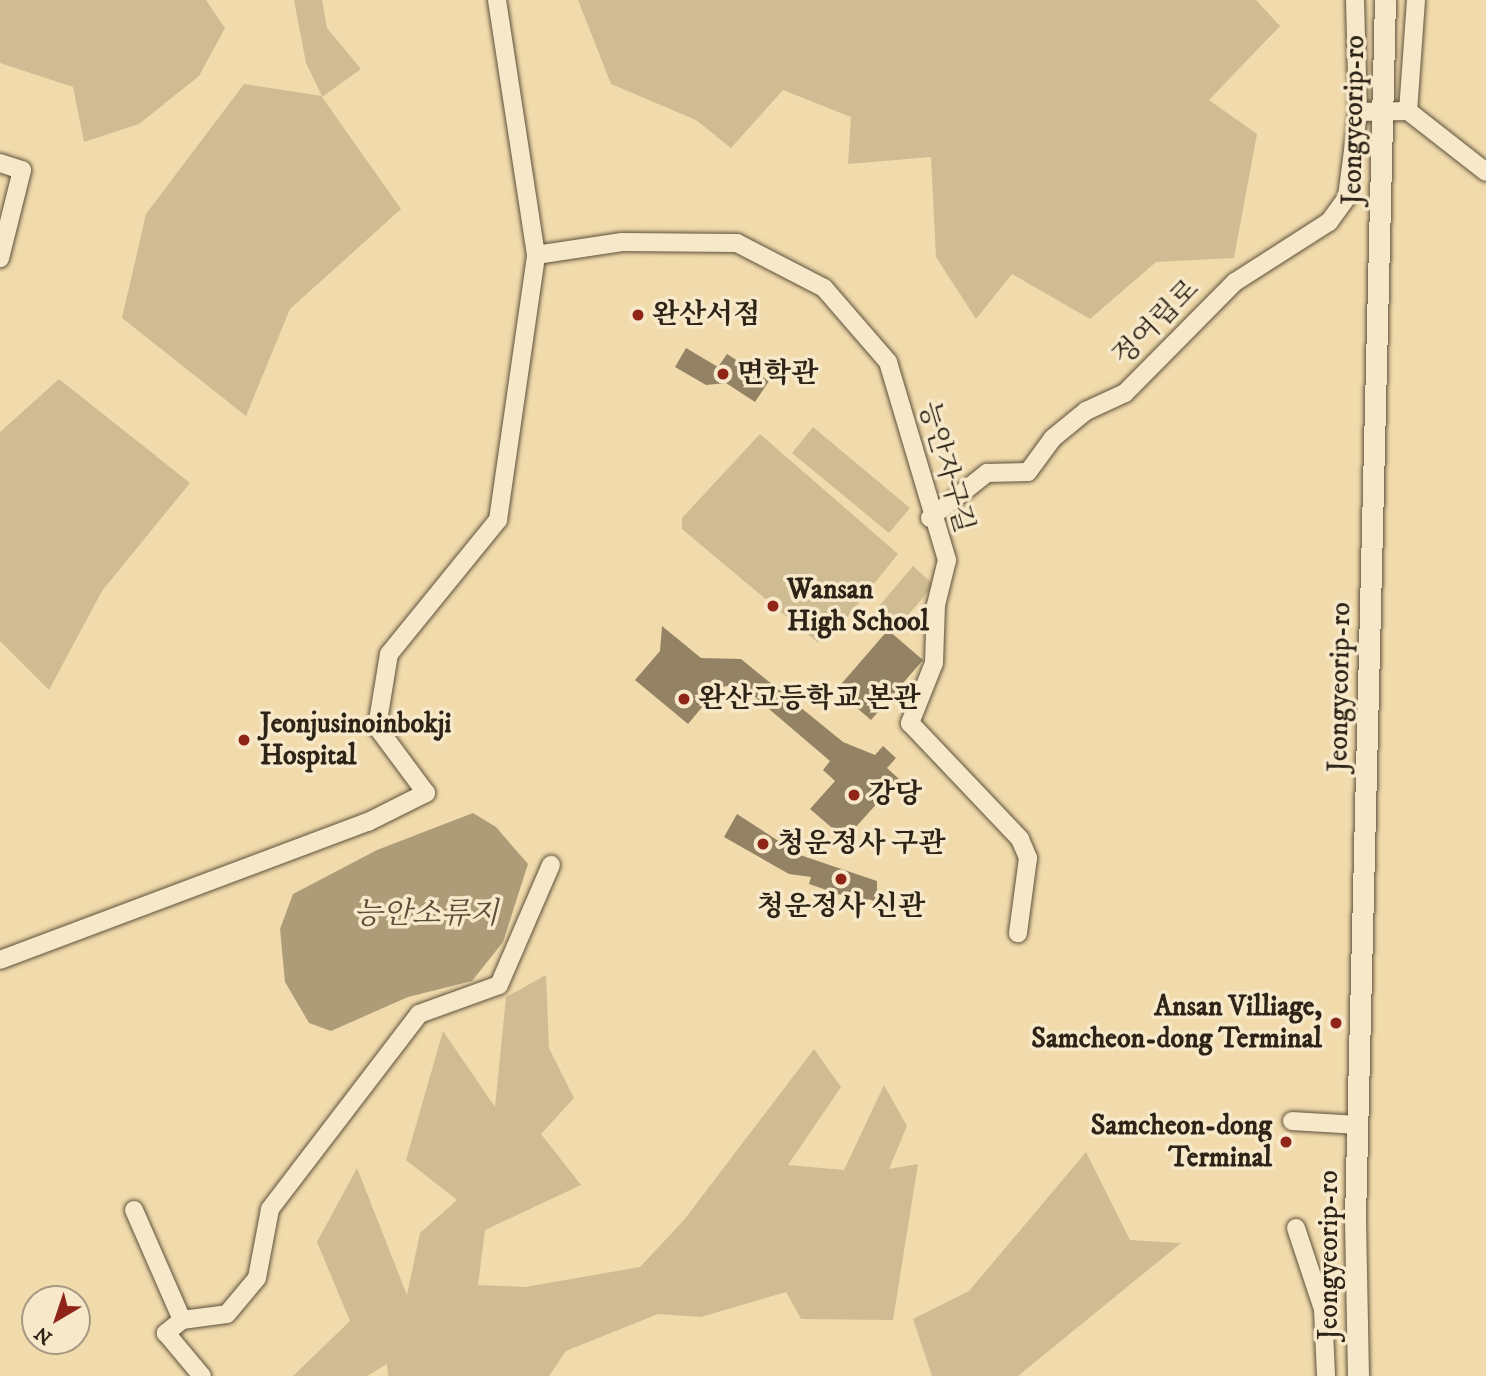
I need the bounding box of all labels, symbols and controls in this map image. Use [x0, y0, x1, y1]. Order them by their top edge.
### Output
street label: Jeongyeorip-ro [1336, 35, 1372, 205]
street label: 정여립로 [1106, 273, 1206, 373]
place label: 완산서점 [652, 298, 760, 332]
marker: 완산서점 [630, 307, 646, 323]
place label: 면학관 [737, 357, 818, 391]
marker: 면학관 [715, 366, 731, 382]
street label: 능안자구길 [911, 397, 981, 537]
place label: Wansan High School [787, 573, 929, 639]
marker: Wansan High School [765, 598, 781, 614]
street label: Jeongyeorip-ro [1322, 602, 1358, 772]
place label: 완산고등학교 본관 [698, 682, 920, 716]
marker: 완산고등학교 본관 [676, 691, 692, 707]
place label: Jeonjusinoinbokji Hospital [260, 707, 452, 773]
marker: Jeonjusinoinbokji Hospital [234, 730, 254, 750]
place label: 강당 [868, 778, 922, 812]
marker: 강당 [846, 787, 862, 803]
place label: 청운정사 구관 [777, 827, 945, 861]
marker: 청운정사 구관 [755, 836, 771, 852]
marker: 청운정사 신관 [833, 871, 849, 887]
place label: 청운정사 신관 [757, 890, 925, 924]
water label: 능안소류지 [354, 897, 498, 933]
place label: Ansan Villiage, Samcheon-dong Terminal [1031, 990, 1322, 1056]
marker: Ansan Villiage, Samcheon-dong Terminal [1328, 1015, 1344, 1031]
place label: Samcheon-dong Terminal [1091, 1109, 1272, 1175]
marker: Samcheon-dong Terminal [1278, 1134, 1294, 1150]
street label: Jeongyeorip-ro [1312, 1170, 1346, 1340]
north arrow [21, 1285, 91, 1355]
text: N [30, 1321, 57, 1349]

